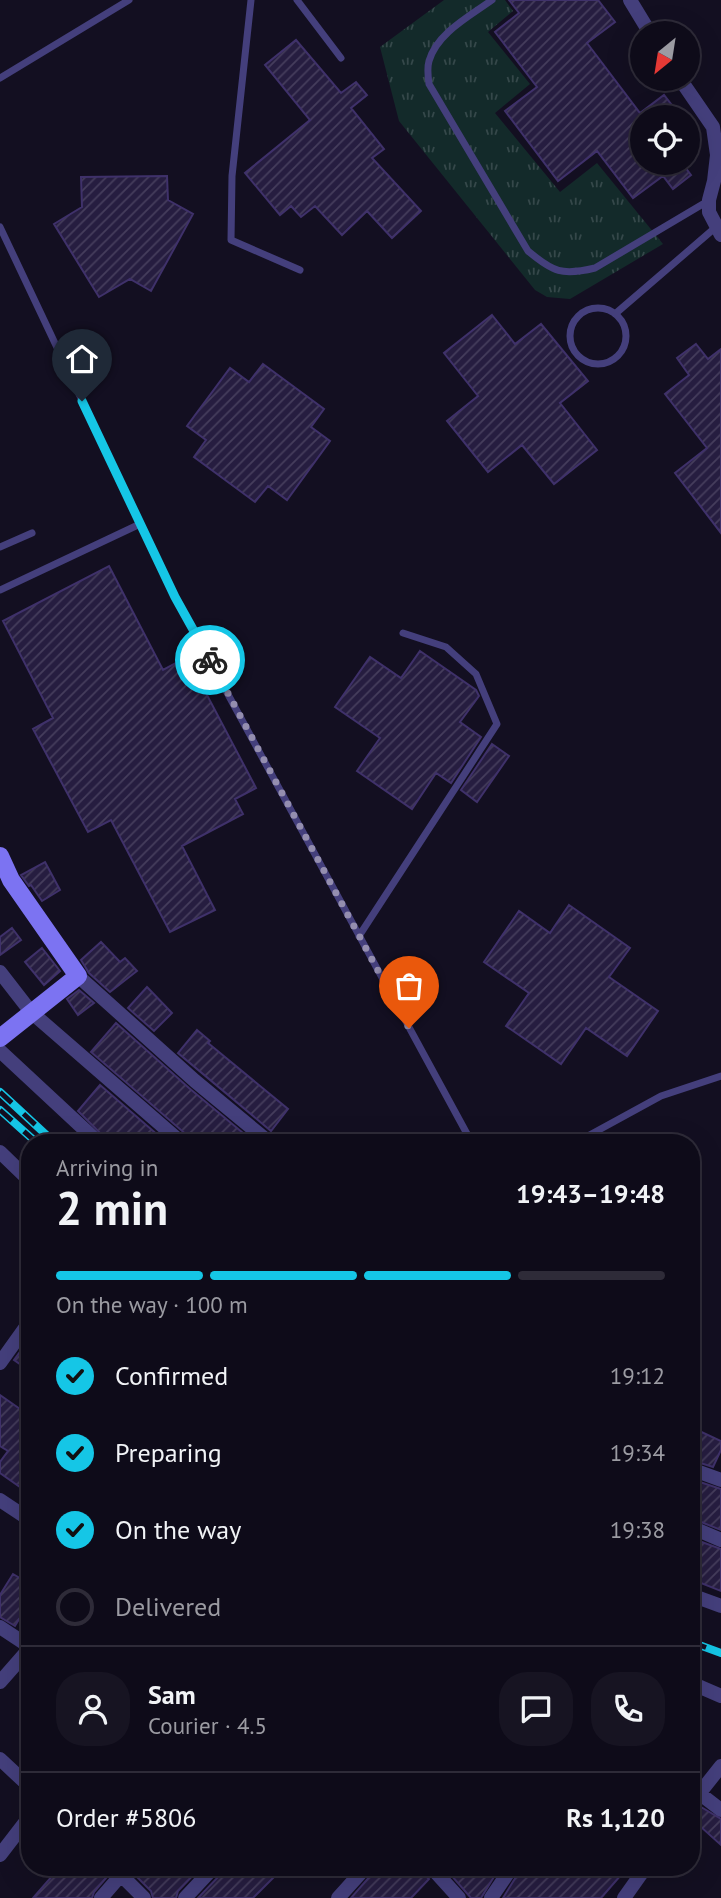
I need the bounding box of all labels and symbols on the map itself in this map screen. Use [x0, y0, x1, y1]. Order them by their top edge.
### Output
north arrow [630, 21, 700, 91]
pin [52, 329, 112, 401]
courier [175, 625, 245, 695]
pin [379, 956, 439, 1028]

